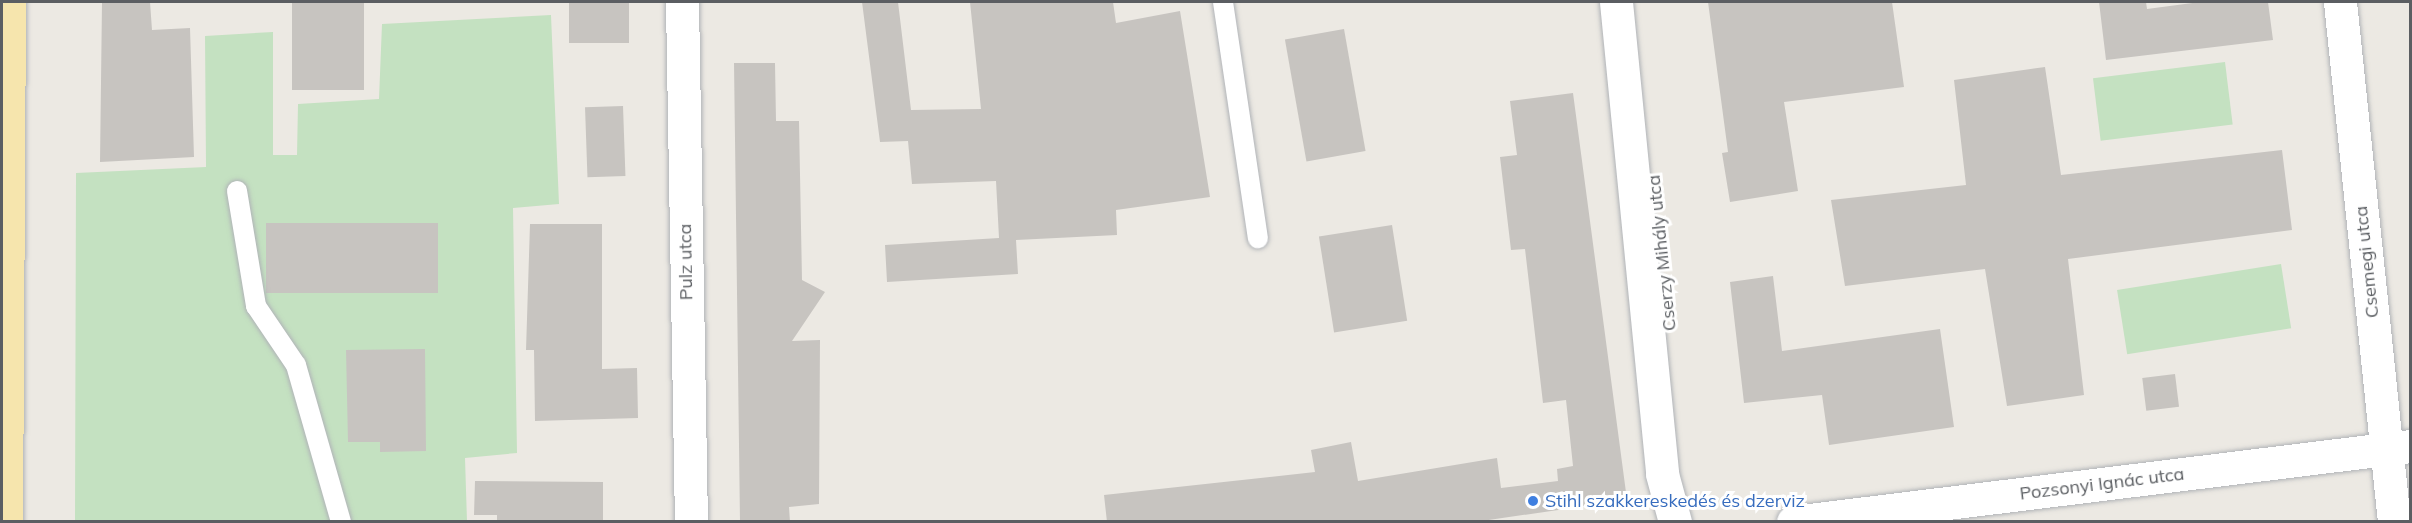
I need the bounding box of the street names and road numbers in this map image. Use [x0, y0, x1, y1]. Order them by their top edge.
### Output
street label: Cserzy Mihály utca [1643, 174, 1681, 332]
street label: Csemegi utca [2350, 205, 2384, 319]
street label: Pulz utca [675, 224, 697, 300]
street label: Pozsonyi Ignác utca [2018, 463, 2186, 505]

